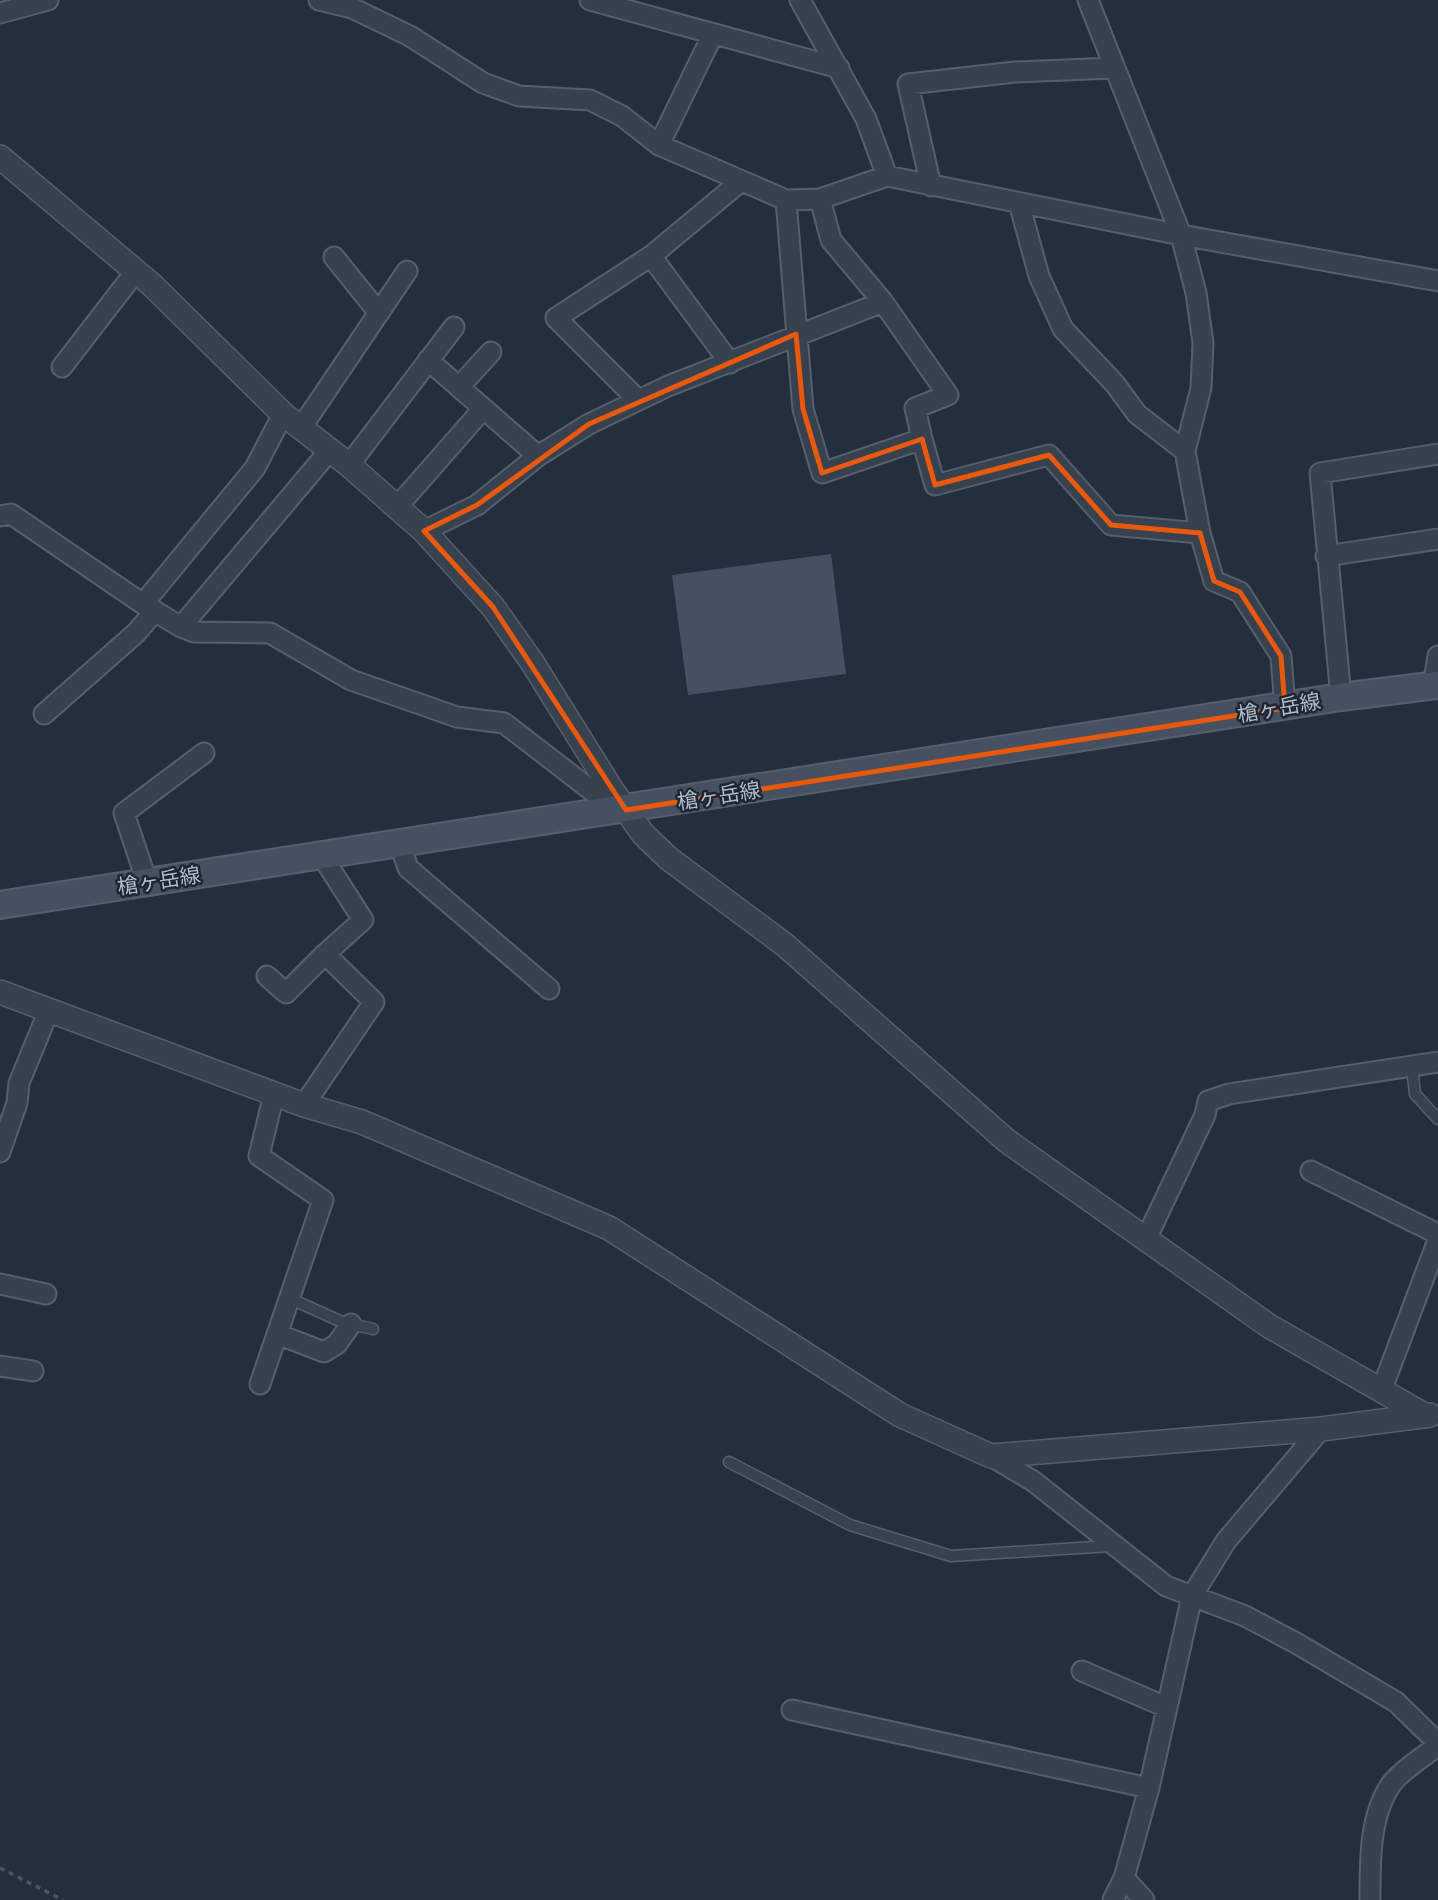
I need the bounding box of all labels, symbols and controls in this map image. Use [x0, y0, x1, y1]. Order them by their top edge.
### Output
street label: 槍ヶ岳線 [1235, 688, 1322, 727]
street label: 槍ヶ岳線 [675, 777, 762, 814]
street label: 槍ヶ岳線 [115, 862, 202, 899]

